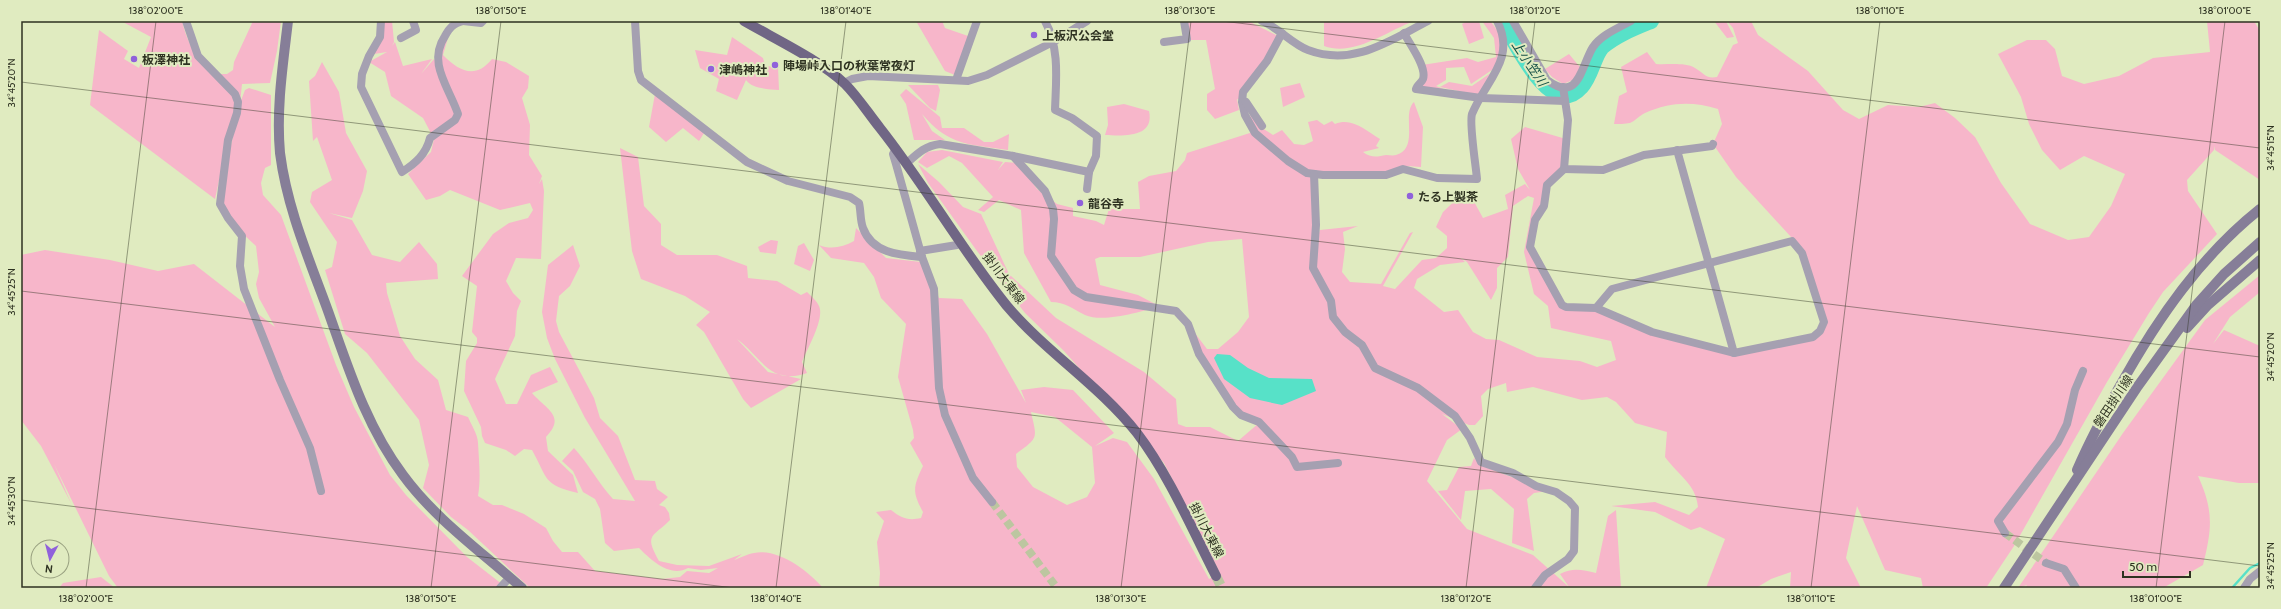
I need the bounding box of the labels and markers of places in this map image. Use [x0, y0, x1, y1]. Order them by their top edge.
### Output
place label: 上板沢公会堂 [1042, 28, 1114, 43]
marker: 上板沢公会堂 [1029, 30, 1039, 40]
place label: 板澤神社 [142, 52, 190, 67]
marker: 板澤神社 [129, 54, 139, 64]
place label: 陣場峠入口の秋葉常夜灯 [783, 58, 915, 73]
marker: 陣場峠入口の秋葉常夜灯 [770, 60, 780, 70]
place label: 津嶋神社 [719, 62, 767, 77]
marker: 津嶋神社 [706, 64, 716, 74]
place label: たる上製茶 [1418, 189, 1478, 204]
marker: たる上製茶 [1405, 191, 1415, 201]
place label: 龍谷寺 [1088, 196, 1124, 211]
marker: 龍谷寺 [1075, 198, 1085, 208]

